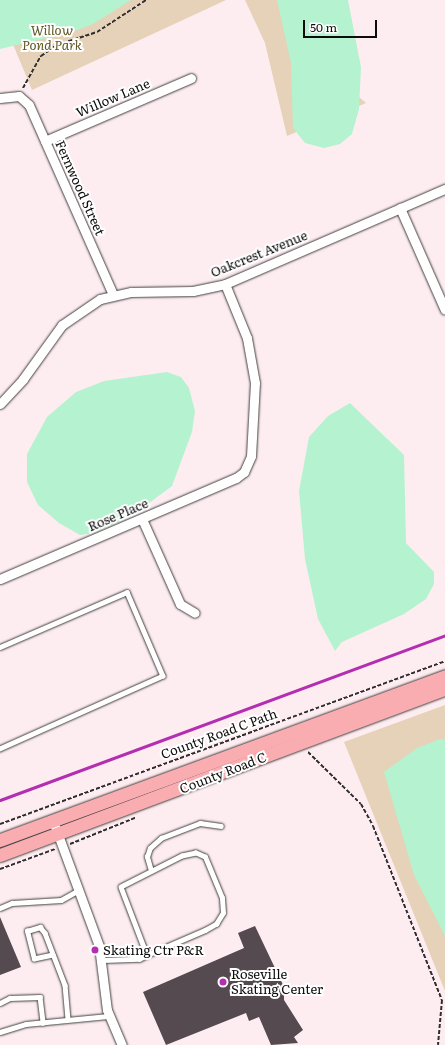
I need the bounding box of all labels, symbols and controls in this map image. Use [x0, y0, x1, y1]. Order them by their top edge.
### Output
scale bar [305, 12, 379, 38]
text: 50 m [310, 18, 337, 36]
park label: Willow Pond Park [22, 23, 82, 54]
street label: Willow Lane [74, 75, 152, 121]
street label: Fernwood Street [52, 138, 108, 238]
street label: Oakcrest Avenue [208, 227, 310, 281]
street label: Rose Place [86, 495, 150, 535]
street label: County Road C Path [159, 706, 279, 762]
street label: County Road C [177, 749, 269, 797]
place label: Skating Ctr P&R [103, 942, 204, 958]
marker: Skating Ctr P&R [90, 945, 100, 955]
place label: Roseville Skating Center [231, 967, 323, 998]
marker: Roseville Skating Center [218, 977, 228, 987]

